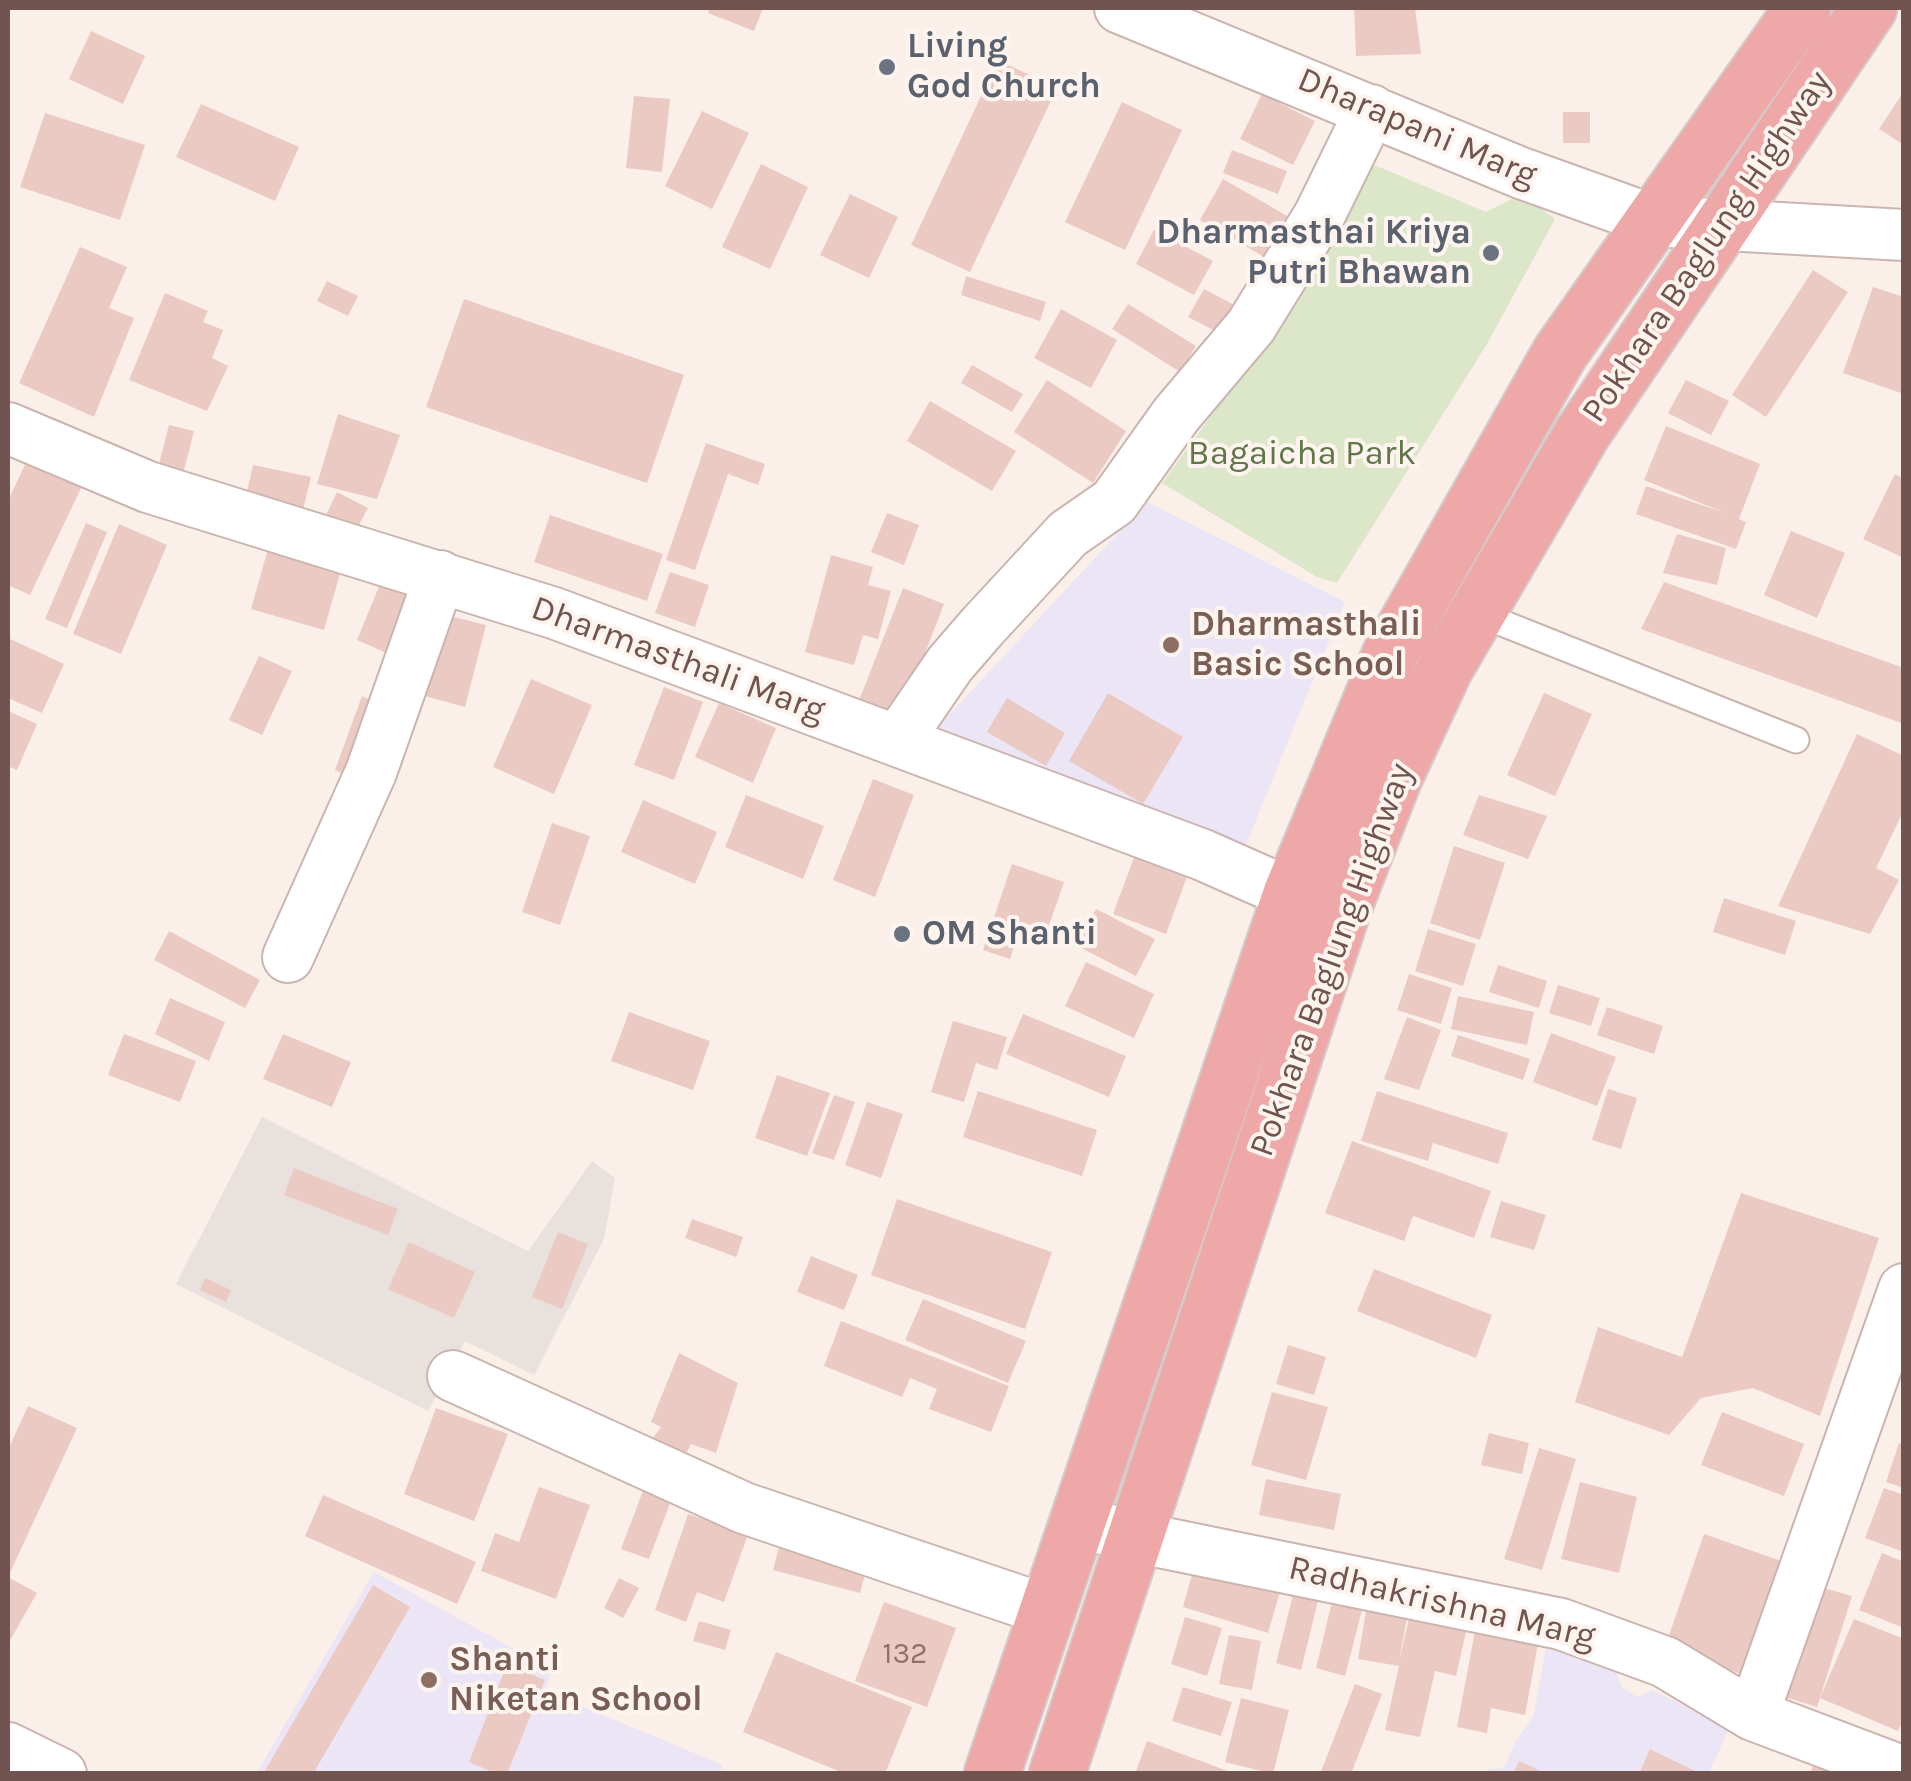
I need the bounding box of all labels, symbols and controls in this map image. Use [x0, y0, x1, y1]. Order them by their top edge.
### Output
place label: Living God Church [907, 26, 1101, 108]
marker: Living God Church [876, 56, 898, 78]
street label: Dharapani Marg [1291, 59, 1543, 197]
street label: Pokhara Baglung Highway [1573, 63, 1841, 431]
place label: Dharmasthai Kriya Putri Bhawan [1156, 212, 1471, 294]
marker: Dharmasthai Kriya Putri Bhawan [1480, 242, 1502, 264]
park label: Bagaicha Park [1188, 433, 1416, 475]
street label: Dharmasthali Marg [525, 587, 831, 733]
place label: Dharmasthali Basic School [1191, 604, 1421, 686]
marker: Dharmasthali Basic School [1160, 634, 1182, 656]
street label: Pokhara Baglung Highway [1241, 758, 1423, 1162]
place label: OM Shanti [922, 913, 1097, 955]
marker: OM Shanti [891, 923, 913, 945]
street label: Radhakrishna Marg [1284, 1547, 1600, 1659]
house number: 132 [882, 1636, 928, 1672]
place label: Shanti Niketan School [449, 1639, 703, 1721]
marker: Shanti Niketan School [418, 1669, 440, 1691]

